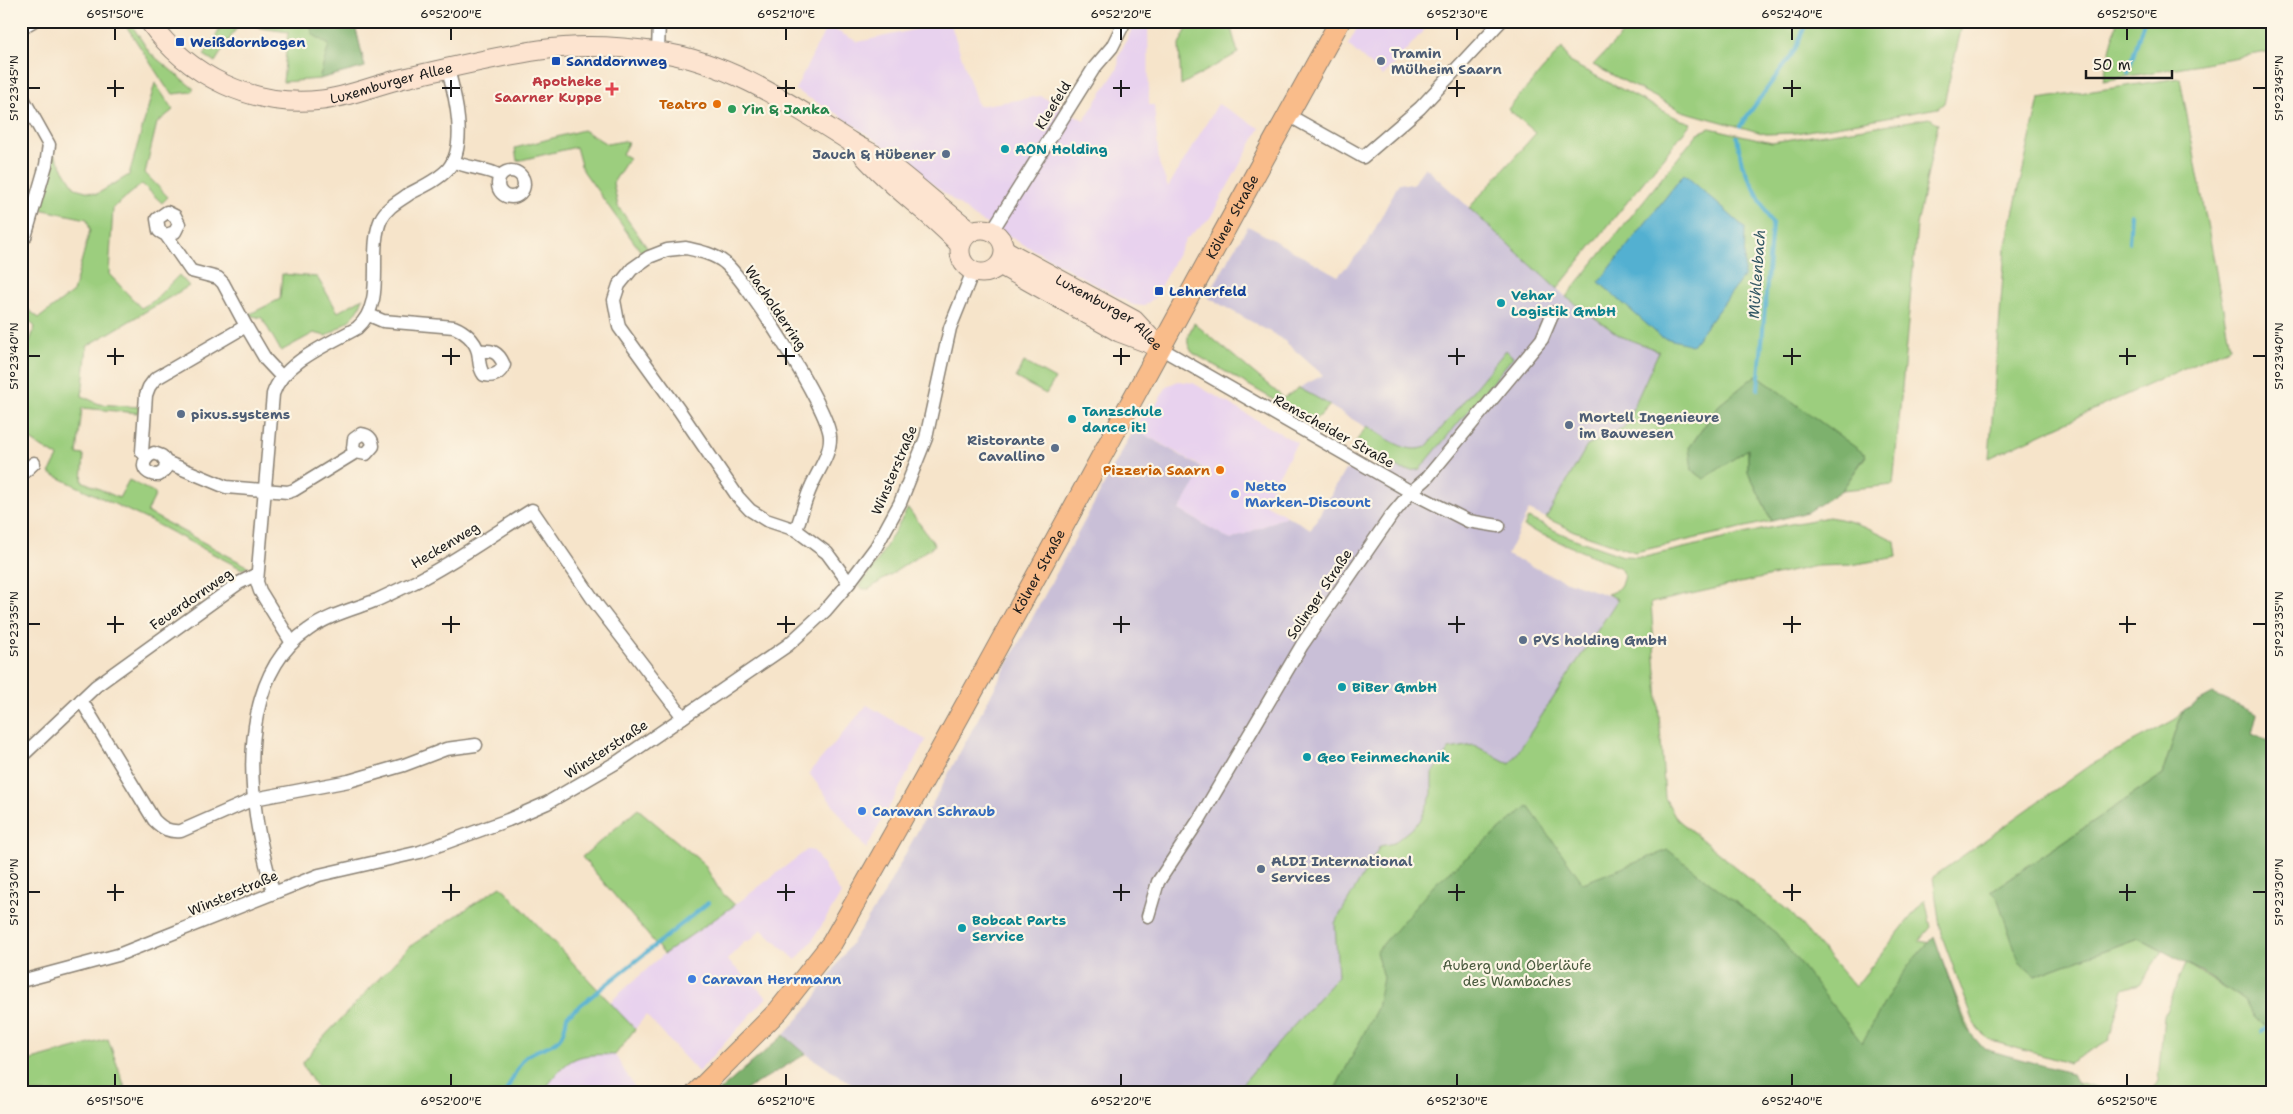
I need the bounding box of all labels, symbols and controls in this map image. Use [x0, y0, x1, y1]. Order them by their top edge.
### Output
text: 6°51'50"E [86, 6, 144, 22]
text: 6°52'00"E [420, 6, 482, 22]
text: 6°52'10"E [757, 6, 815, 22]
text: 6°52'20"E [1090, 6, 1152, 22]
text: 6°52'30"E [1426, 6, 1488, 22]
text: 6°52'40"E [1761, 6, 1823, 22]
text: 6°52'50"E [2097, 6, 2157, 22]
place label: Weißdornbogen [190, 33, 305, 51]
marker: Weißdornbogen [174, 36, 186, 48]
place label: Tramin Mülheim Saarn [1391, 44, 1502, 78]
scale bar [2086, 48, 2172, 80]
place label: Sanddornweg [566, 52, 667, 70]
text: 51°23'45"N [6, 55, 22, 121]
marker: Sanddornweg [550, 55, 562, 67]
marker: Tramin Mülheim Saarn [1375, 55, 1387, 67]
text: 50 m [2093, 55, 2131, 75]
text: 51°23'45"N [2271, 55, 2287, 121]
street label: Luxemburger Allee [328, 58, 454, 108]
place label: Apotheke Saarner Kuppe [495, 72, 602, 106]
street label: Kleefeld [1031, 77, 1075, 133]
marker: Apotheke Saarner Kuppe [606, 83, 618, 95]
place label: Teatro [659, 95, 707, 113]
marker: Teatro [711, 98, 723, 110]
place label: Yin & Janka [742, 100, 830, 118]
marker: Yin & Janka [726, 103, 738, 115]
place label: AON Holding [1015, 140, 1108, 158]
marker: AON Holding [999, 143, 1011, 155]
place label: Jauch & Hübener [812, 145, 936, 163]
marker: Jauch & Hübener [940, 148, 952, 160]
street label: Kölner Straße [1202, 171, 1263, 262]
water label: Mühlenbach [1744, 229, 1770, 319]
street label: Wacholderring [741, 262, 811, 354]
street label: Luxemburger Allee [1052, 270, 1167, 354]
place label: Lehnerfeld [1169, 282, 1247, 300]
marker: Lehnerfeld [1153, 285, 1165, 297]
place label: Vehar Logistik GmbH [1511, 286, 1616, 320]
marker: Vehar Logistik GmbH [1495, 297, 1507, 309]
text: 51°23'40"N [6, 322, 22, 390]
text: 51°23'40"N [2271, 322, 2287, 390]
street label: Remscheider Straße [1270, 390, 1398, 472]
place label: Tanzschule dance it! [1082, 402, 1162, 436]
place label: pixus.systems [191, 405, 290, 423]
marker: pixus.systems [175, 408, 187, 420]
place label: Mortell Ingenieure im Bauwesen [1579, 408, 1719, 442]
marker: Tanzschule dance it! [1066, 413, 1078, 425]
marker: Mortell Ingenieure im Bauwesen [1563, 419, 1575, 431]
street label: Winsterstraße [867, 422, 921, 518]
place label: Ristorante Cavallino [967, 431, 1045, 465]
marker: Ristorante Cavallino [1049, 442, 1061, 454]
place label: Pizzeria Saarn [1103, 461, 1210, 479]
marker: Pizzeria Saarn [1214, 464, 1226, 476]
place label: Netto Marken-Discount [1245, 477, 1371, 511]
marker: Netto Marken-Discount [1229, 488, 1241, 500]
street label: Heckenweg [407, 518, 483, 572]
street label: Kölner Straße [1008, 526, 1069, 617]
street label: Solinger Straße [1282, 545, 1356, 643]
street label: Feuerdornweg [146, 564, 236, 634]
text: 51°23'35"N [6, 591, 22, 657]
text: 51°23'35"N [2271, 591, 2287, 657]
place label: PVS holding GmbH [1533, 631, 1667, 649]
marker: PVS holding GmbH [1517, 634, 1529, 646]
place label: BiBer GmbH [1352, 678, 1437, 696]
marker: BiBer GmbH [1336, 681, 1348, 693]
street label: Winsterstraße [561, 715, 651, 783]
place label: Geo Feinmechanik [1317, 748, 1450, 766]
marker: Geo Feinmechanik [1301, 751, 1313, 763]
place label: Caravan Schraub [872, 802, 996, 820]
marker: Caravan Schraub [856, 805, 868, 817]
place label: ALDI International Services [1271, 852, 1413, 886]
text: 51°23'30"N [6, 858, 22, 926]
text: 51°23'30"N [2271, 858, 2287, 926]
marker: ALDI International Services [1255, 863, 1267, 875]
street label: Winsterstraße [185, 866, 281, 920]
place label: Bobcat Parts Service [972, 911, 1066, 945]
marker: Bobcat Parts Service [956, 922, 968, 934]
park label: Auberg und Oberläufe des Wambaches [1442, 956, 1592, 990]
place label: Caravan Herrmann [702, 970, 841, 988]
marker: Caravan Herrmann [686, 973, 698, 985]
text: 6°51'50"E [86, 1093, 144, 1109]
text: 6°52'00"E [420, 1093, 482, 1109]
text: 6°52'10"E [757, 1093, 815, 1109]
text: 6°52'20"E [1090, 1093, 1152, 1109]
text: 6°52'30"E [1426, 1093, 1488, 1109]
text: 6°52'40"E [1761, 1093, 1823, 1109]
text: 6°52'50"E [2097, 1093, 2157, 1109]

